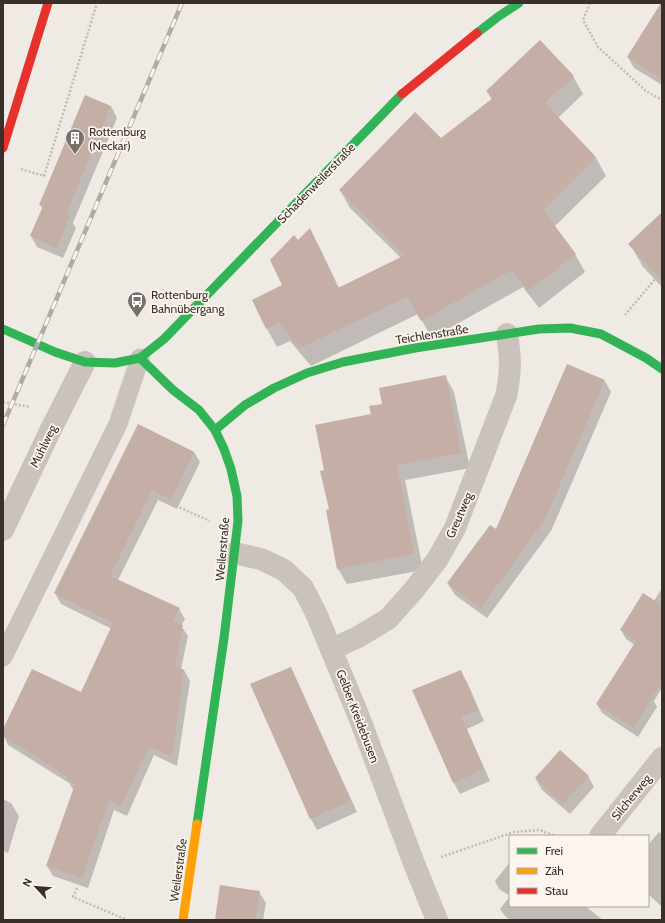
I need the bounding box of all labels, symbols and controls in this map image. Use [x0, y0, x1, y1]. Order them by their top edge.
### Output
place label: Rottenburg (Neckar) [89, 124, 147, 153]
building icon: Rottenburg (Neckar) [64, 127, 86, 155]
street label: Schadenweilerstraße [274, 140, 358, 226]
place label: Rottenburg Bahnübergang [151, 287, 225, 316]
bus stop icon: Rottenburg Bahnübergang [126, 290, 148, 318]
street label: Teichlenstraße [395, 321, 469, 347]
street label: Mühlweg [26, 421, 60, 470]
street label: Greutweg [442, 489, 476, 540]
street label: Weilerstraße [212, 517, 232, 581]
street label: Gelber Kreidebusen [333, 667, 383, 765]
street label: Silcherweg [608, 770, 655, 823]
legend [509, 835, 649, 907]
street label: Weilerstraße [166, 837, 190, 903]
text: Frei [545, 843, 563, 858]
text: Zäh [545, 863, 564, 878]
north arrow [16, 867, 56, 907]
text: N [19, 876, 35, 889]
text: Stau [545, 883, 568, 898]

